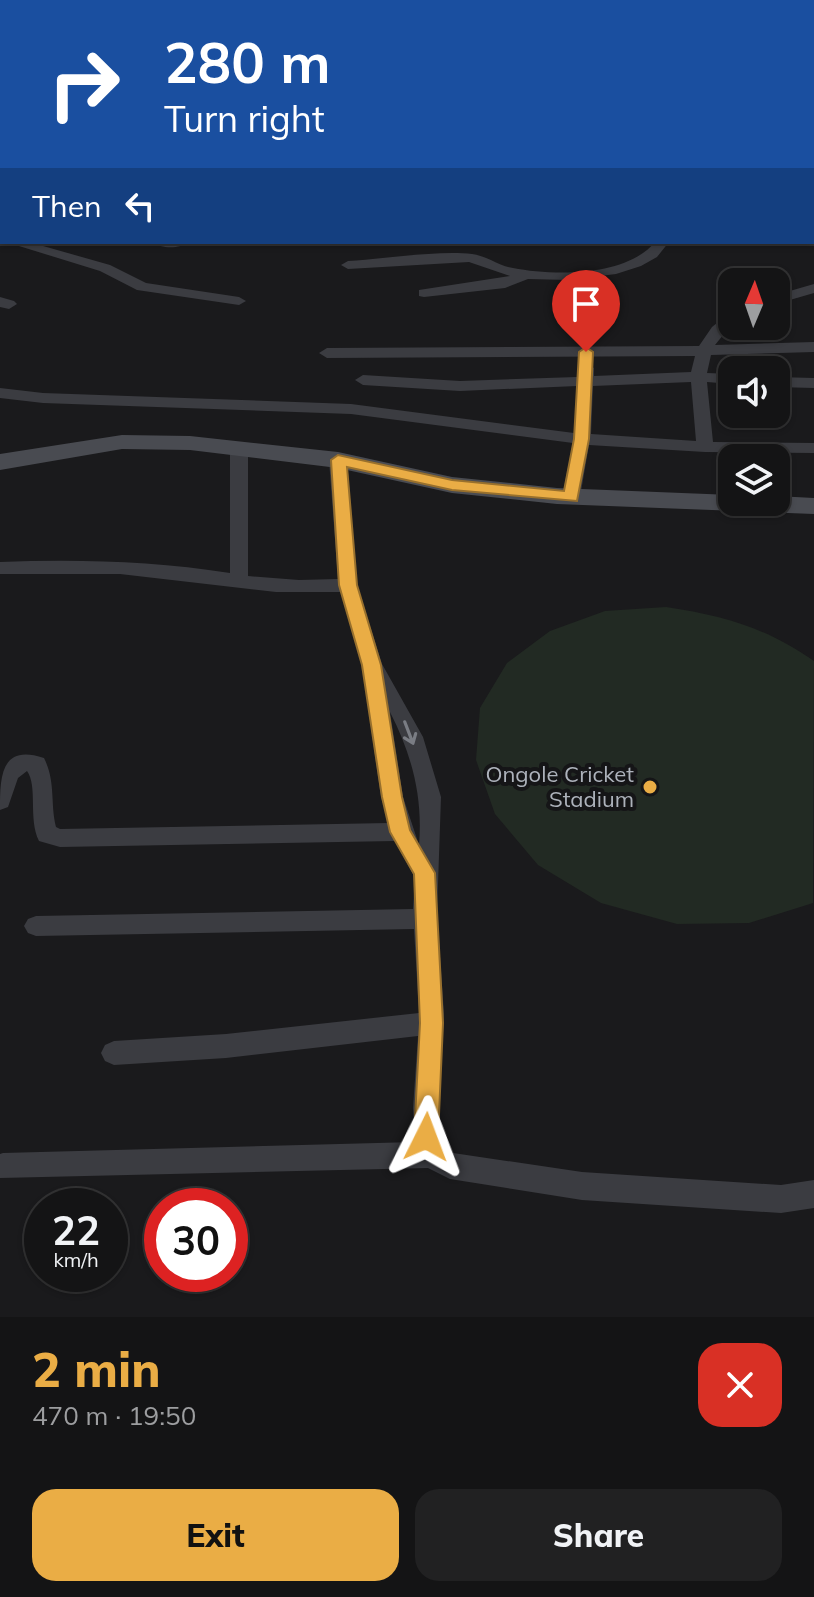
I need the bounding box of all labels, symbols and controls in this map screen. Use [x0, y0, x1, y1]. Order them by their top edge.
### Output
text: 280 m [164, 27, 331, 97]
icon: right [32, 32, 136, 136]
text: Turn right [164, 96, 325, 141]
icon: left [118, 184, 162, 228]
text: Then [32, 187, 102, 225]
north arrow [718, 268, 790, 340]
map controls [718, 268, 790, 516]
pin [552, 270, 620, 352]
icon: arrive [564, 282, 608, 326]
button: sound [718, 356, 790, 428]
button: layers [718, 444, 790, 516]
one-way arrow [403, 720, 417, 745]
place label: Ongole Cricket Stadium [485, 760, 634, 813]
marker: Ongole Cricket Stadium [641, 778, 659, 796]
position arrow [384, 1095, 468, 1179]
speed limit sign: 30 [144, 1188, 248, 1292]
text: 22 [52, 1205, 100, 1255]
text: km/h [53, 1247, 99, 1272]
text: 2 min [32, 1339, 161, 1399]
button: close [698, 1343, 782, 1427]
text: 470 m · 19:50 [32, 1399, 196, 1432]
button: Exit [32, 1489, 399, 1581]
button: Share [415, 1489, 782, 1581]

